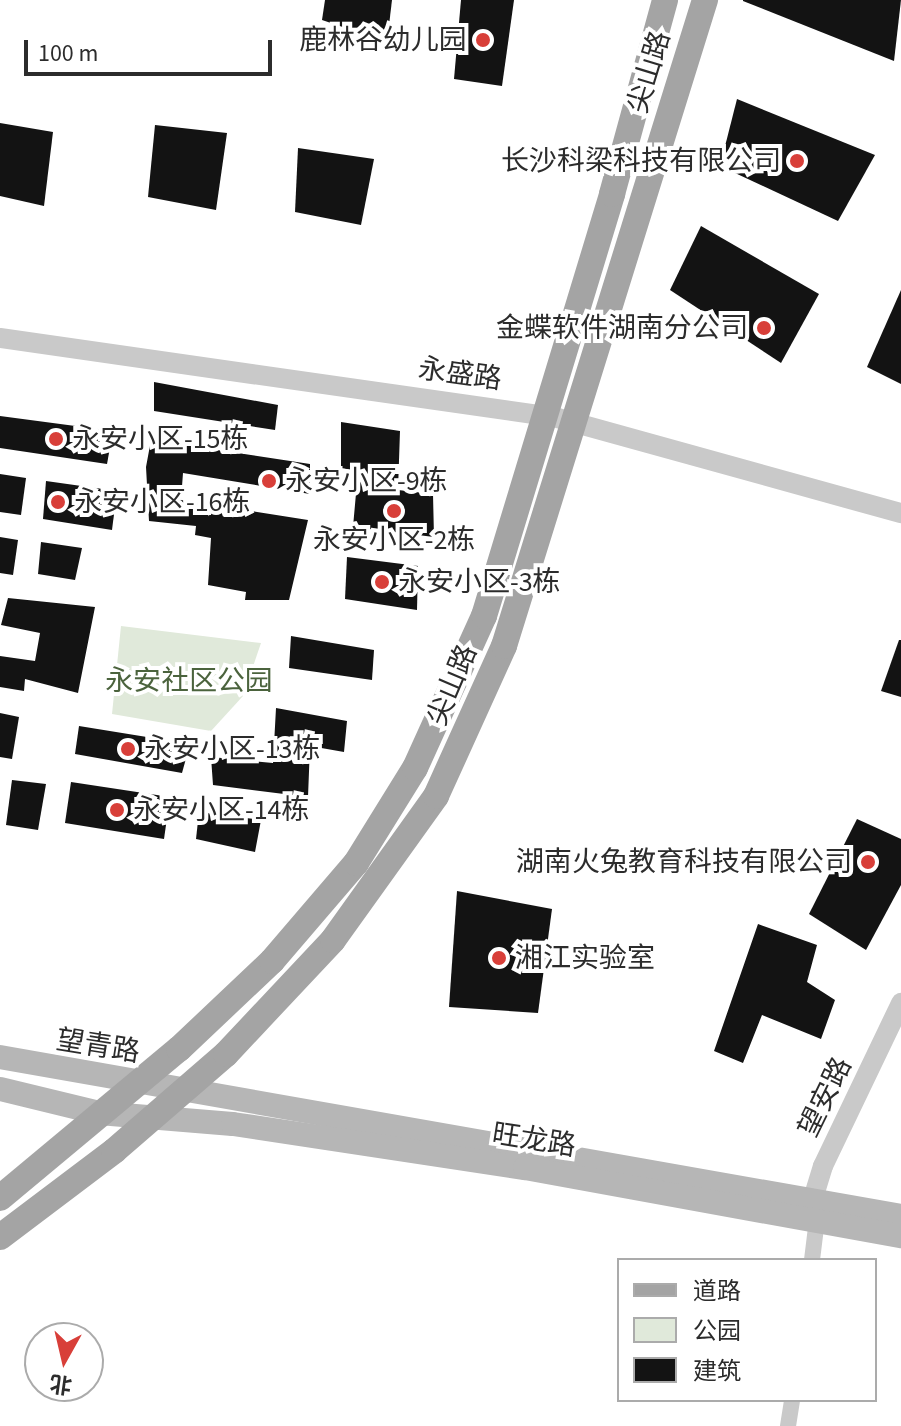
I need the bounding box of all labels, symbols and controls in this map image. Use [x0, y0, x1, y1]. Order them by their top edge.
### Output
place label: 鹿林谷幼儿园 [299, 23, 467, 57]
scale bar [28, 24, 276, 74]
street label: 尖山路 [621, 27, 677, 117]
marker: 鹿林谷幼儿园 [474, 31, 492, 49]
text: 100 m [38, 36, 98, 71]
place label: 长沙科梁科技有限公司 [501, 144, 781, 178]
marker: 长沙科梁科技有限公司 [788, 152, 806, 170]
place label: 金蝶软件湖南分公司 [496, 311, 748, 345]
marker: 金蝶软件湖南分公司 [755, 319, 773, 337]
street label: 永盛路 [416, 352, 504, 396]
place label: 永安小区-15栋 [72, 422, 249, 456]
marker: 永安小区-15栋 [47, 430, 65, 448]
place label: 永安小区-9栋 [285, 464, 448, 498]
marker: 永安小区-9栋 [260, 472, 278, 490]
place label: 永安小区-16栋 [74, 485, 251, 519]
marker: 永安小区-16栋 [49, 493, 67, 511]
marker: 永安小区-2栋 [385, 502, 403, 520]
place label: 永安小区-2栋 [313, 523, 475, 557]
place label: 永安小区-3栋 [398, 565, 561, 599]
marker: 永安小区-3栋 [373, 573, 391, 591]
street label: 尖山路 [420, 640, 484, 730]
park label: 永安社区公园 [105, 664, 273, 698]
place label: 永安小区-13栋 [144, 732, 321, 766]
marker: 永安小区-13栋 [119, 740, 137, 758]
place label: 永安小区-14栋 [133, 793, 310, 827]
marker: 永安小区-14栋 [108, 801, 126, 819]
place label: 湖南火兔教育科技有限公司 [516, 845, 852, 879]
marker: 湖南火兔教育科技有限公司 [859, 853, 877, 871]
place label: 湘江实验室 [515, 941, 655, 975]
marker: 湘江实验室 [490, 949, 508, 967]
street label: 望青路 [54, 1023, 142, 1069]
street label: 望安路 [791, 1052, 859, 1142]
street label: 旺龙路 [490, 1117, 578, 1163]
legend [617, 1258, 877, 1402]
text: 道路 [693, 1274, 741, 1309]
text: 公园 [693, 1314, 741, 1349]
north arrow [24, 1322, 104, 1402]
text: 建筑 [693, 1354, 741, 1389]
text: 北 [48, 1366, 74, 1401]

